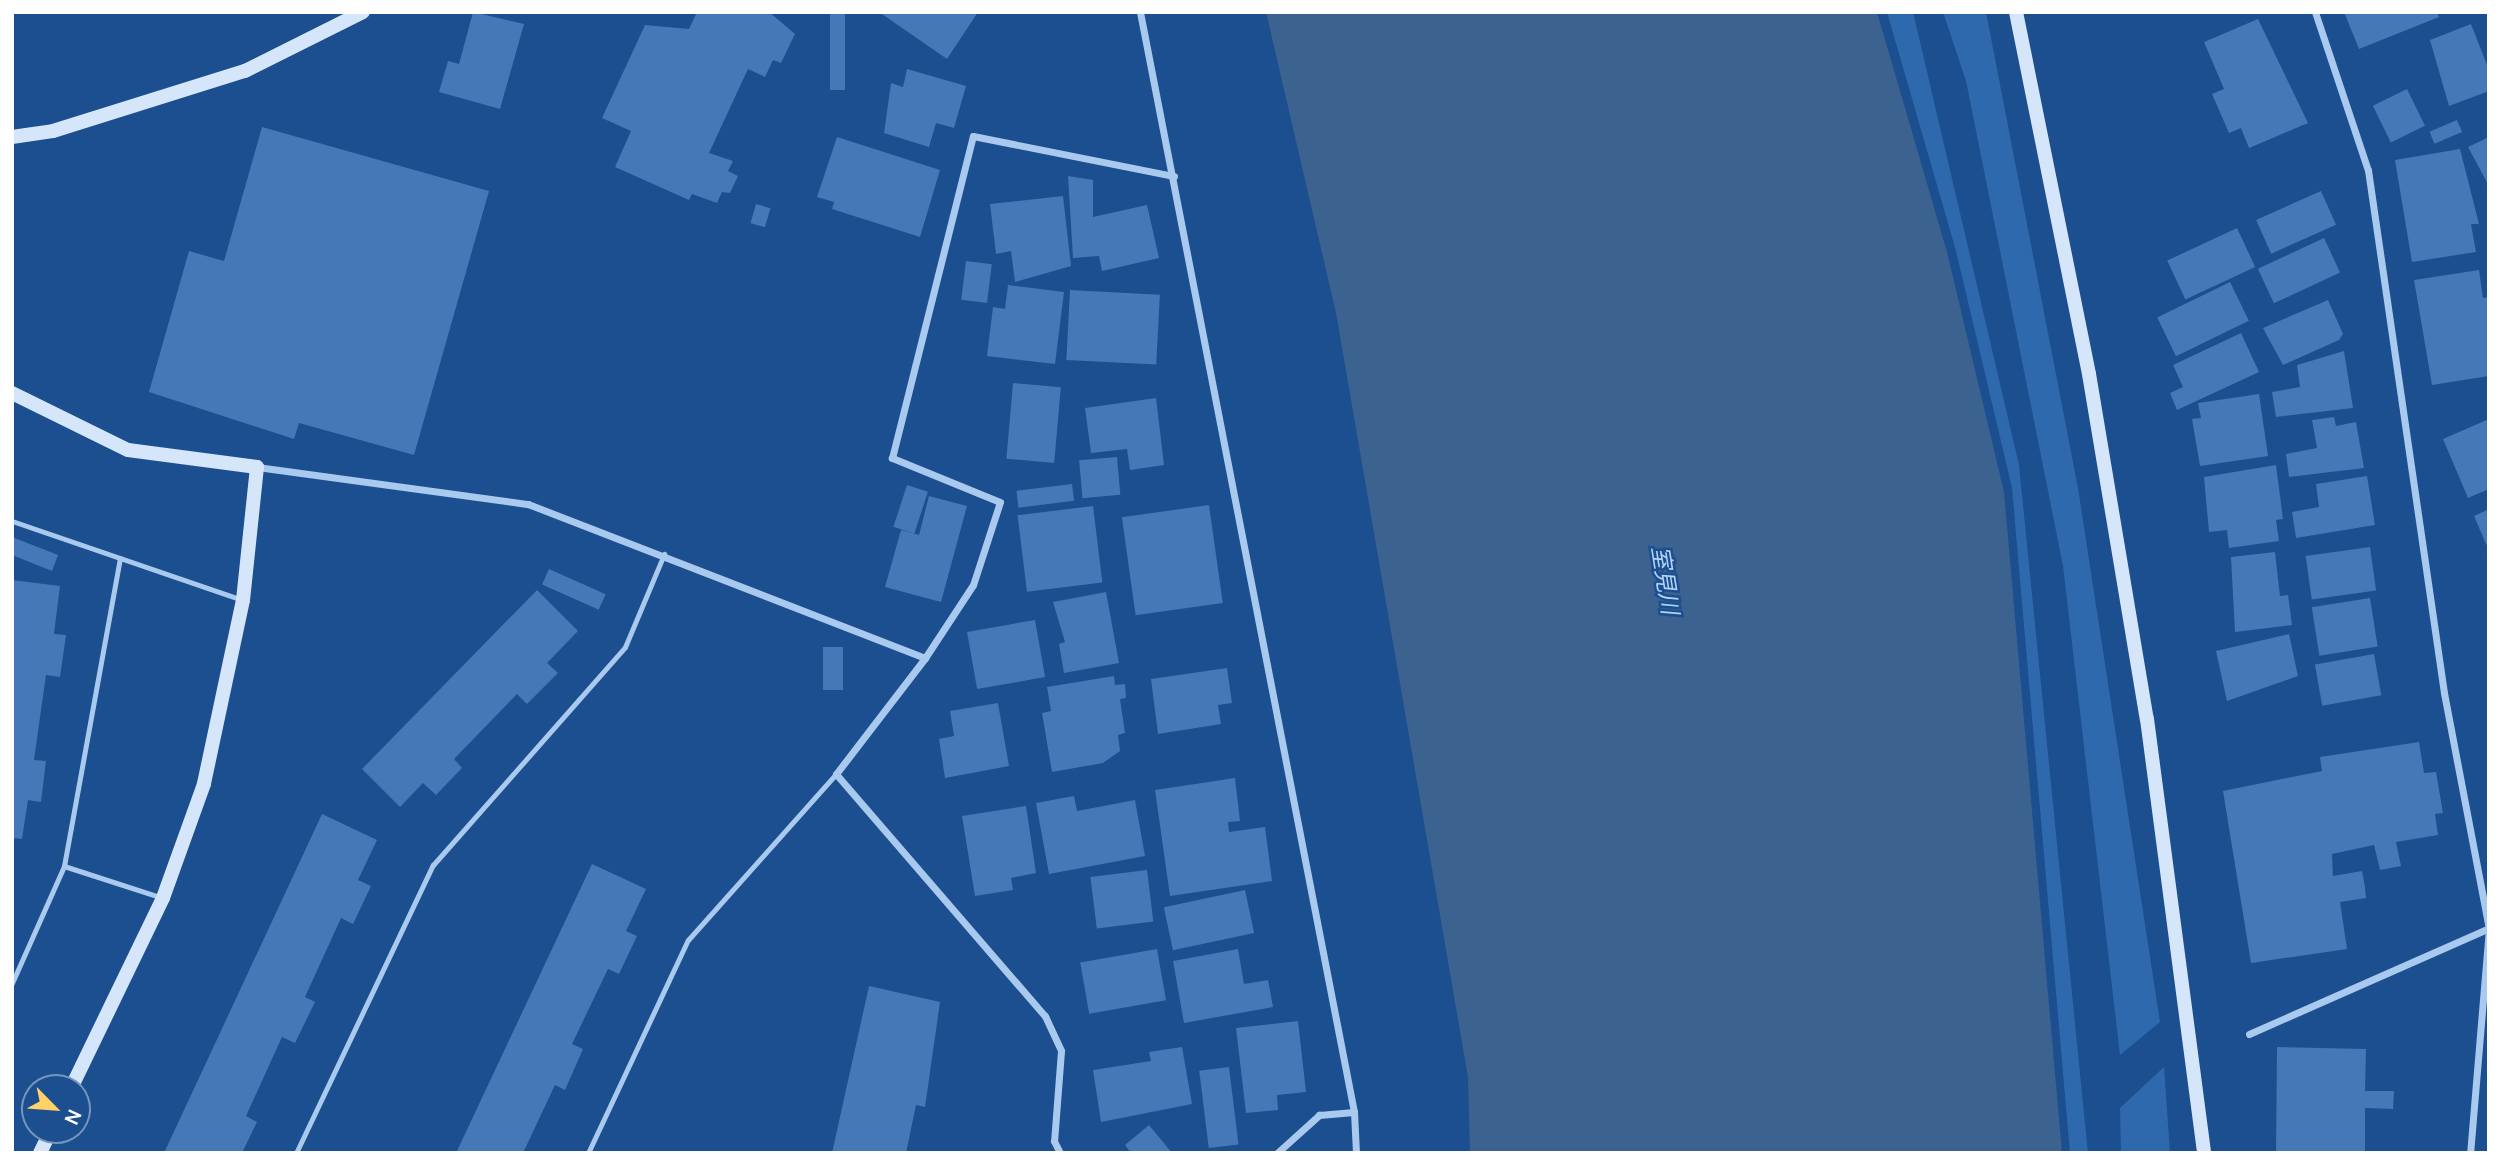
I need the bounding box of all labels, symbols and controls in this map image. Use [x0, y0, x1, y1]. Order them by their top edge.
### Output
water label: 室見川 [1647, 544, 1685, 616]
north arrow [21, 1074, 91, 1144]
text: N [59, 1105, 88, 1129]

